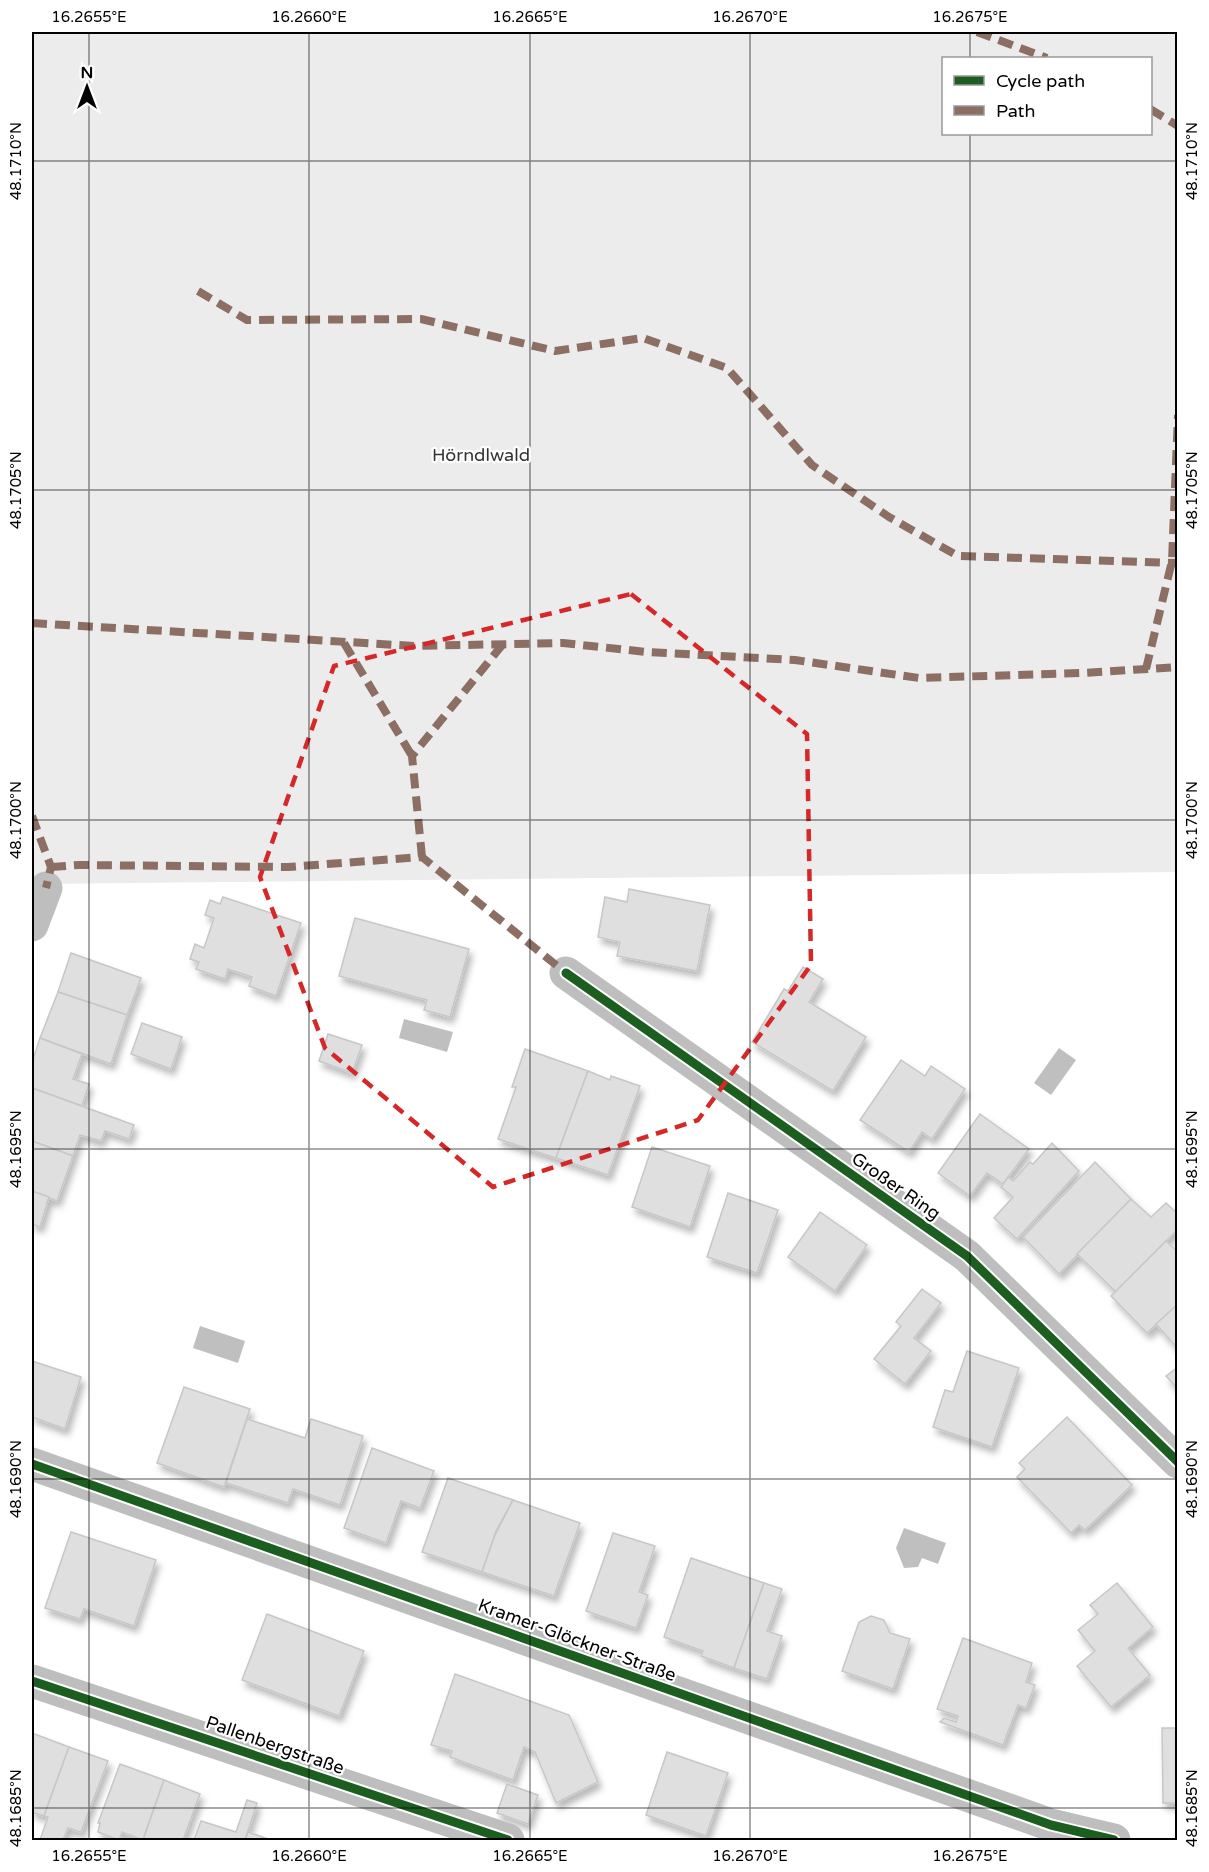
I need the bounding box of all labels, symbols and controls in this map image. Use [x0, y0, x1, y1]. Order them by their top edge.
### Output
text: 16.2655°E [51, 8, 127, 26]
text: 16.2660°E [271, 8, 347, 26]
text: 16.2665°E [492, 8, 568, 26]
text: 16.2670°E [712, 8, 788, 26]
text: 16.2675°E [932, 8, 1008, 26]
north arrow [57, 57, 117, 117]
legend [942, 57, 1152, 135]
text: N [81, 63, 93, 83]
text: Cycle path [996, 70, 1085, 92]
text: Path [996, 100, 1035, 122]
text: 48.1710°N [7, 122, 25, 200]
text: 48.1710°N [1183, 122, 1201, 200]
park label: Hörndlwald [432, 444, 530, 466]
text: 48.1705°N [7, 451, 25, 529]
text: 48.1705°N [1183, 451, 1201, 529]
text: 48.1700°N [7, 781, 25, 859]
text: 48.1700°N [1183, 781, 1201, 859]
text: 48.1695°N [7, 1110, 25, 1188]
text: 48.1695°N [1183, 1110, 1201, 1188]
street label: Großer Ring [847, 1147, 945, 1225]
text: 48.1690°N [7, 1440, 25, 1518]
text: 48.1690°N [1183, 1440, 1201, 1518]
street label: Kramer-Glöckner-Straße [475, 1594, 679, 1686]
street label: Pallenbergstraße [203, 1711, 347, 1779]
text: 48.1685°N [7, 1769, 25, 1847]
text: 48.1685°N [1183, 1769, 1201, 1847]
text: 16.2655°E [51, 1847, 127, 1865]
text: 16.2660°E [271, 1847, 347, 1865]
text: 16.2665°E [492, 1847, 568, 1865]
text: 16.2670°E [712, 1847, 788, 1865]
text: 16.2675°E [932, 1847, 1008, 1865]

